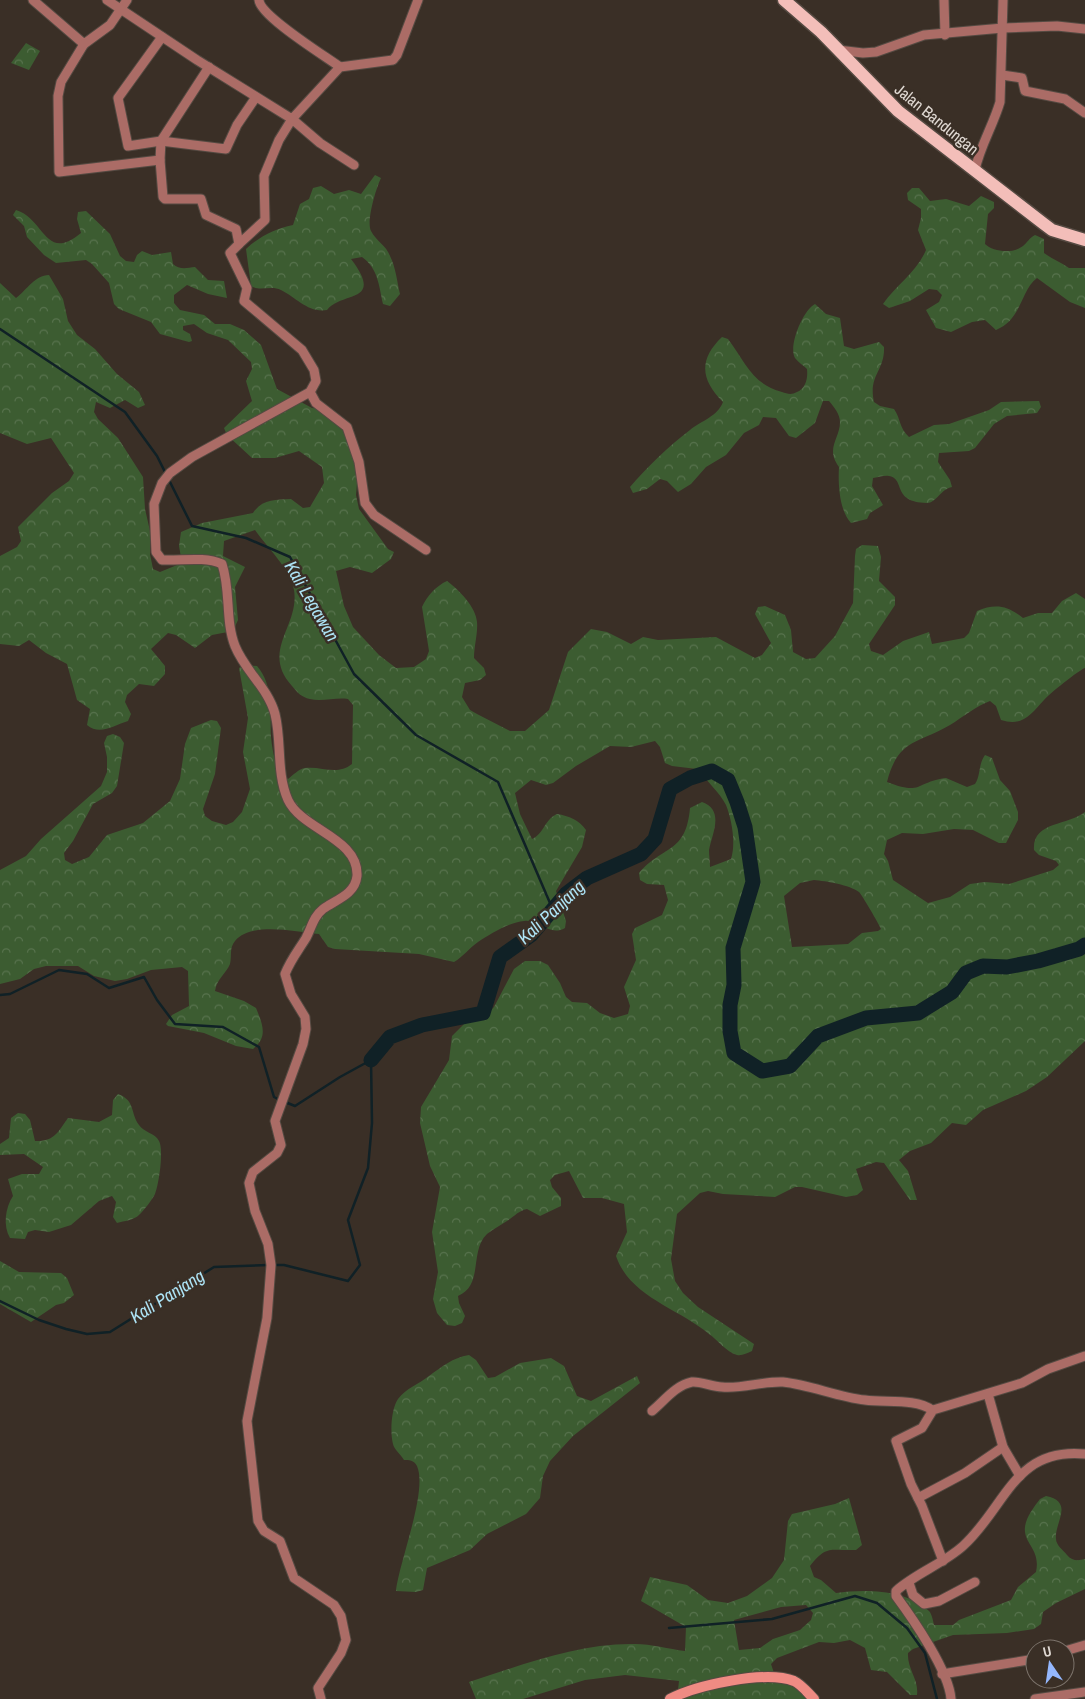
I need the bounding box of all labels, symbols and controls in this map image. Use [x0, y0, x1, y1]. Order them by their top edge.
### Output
street label: Jalan Bandungan [890, 78, 984, 160]
water label: Kali Legawan [279, 556, 345, 646]
water label: Kali Panjang [512, 874, 590, 950]
water label: Kali Panjang [125, 1263, 209, 1329]
north arrow [1025, 1639, 1075, 1689]
text: U [1041, 1642, 1053, 1661]

